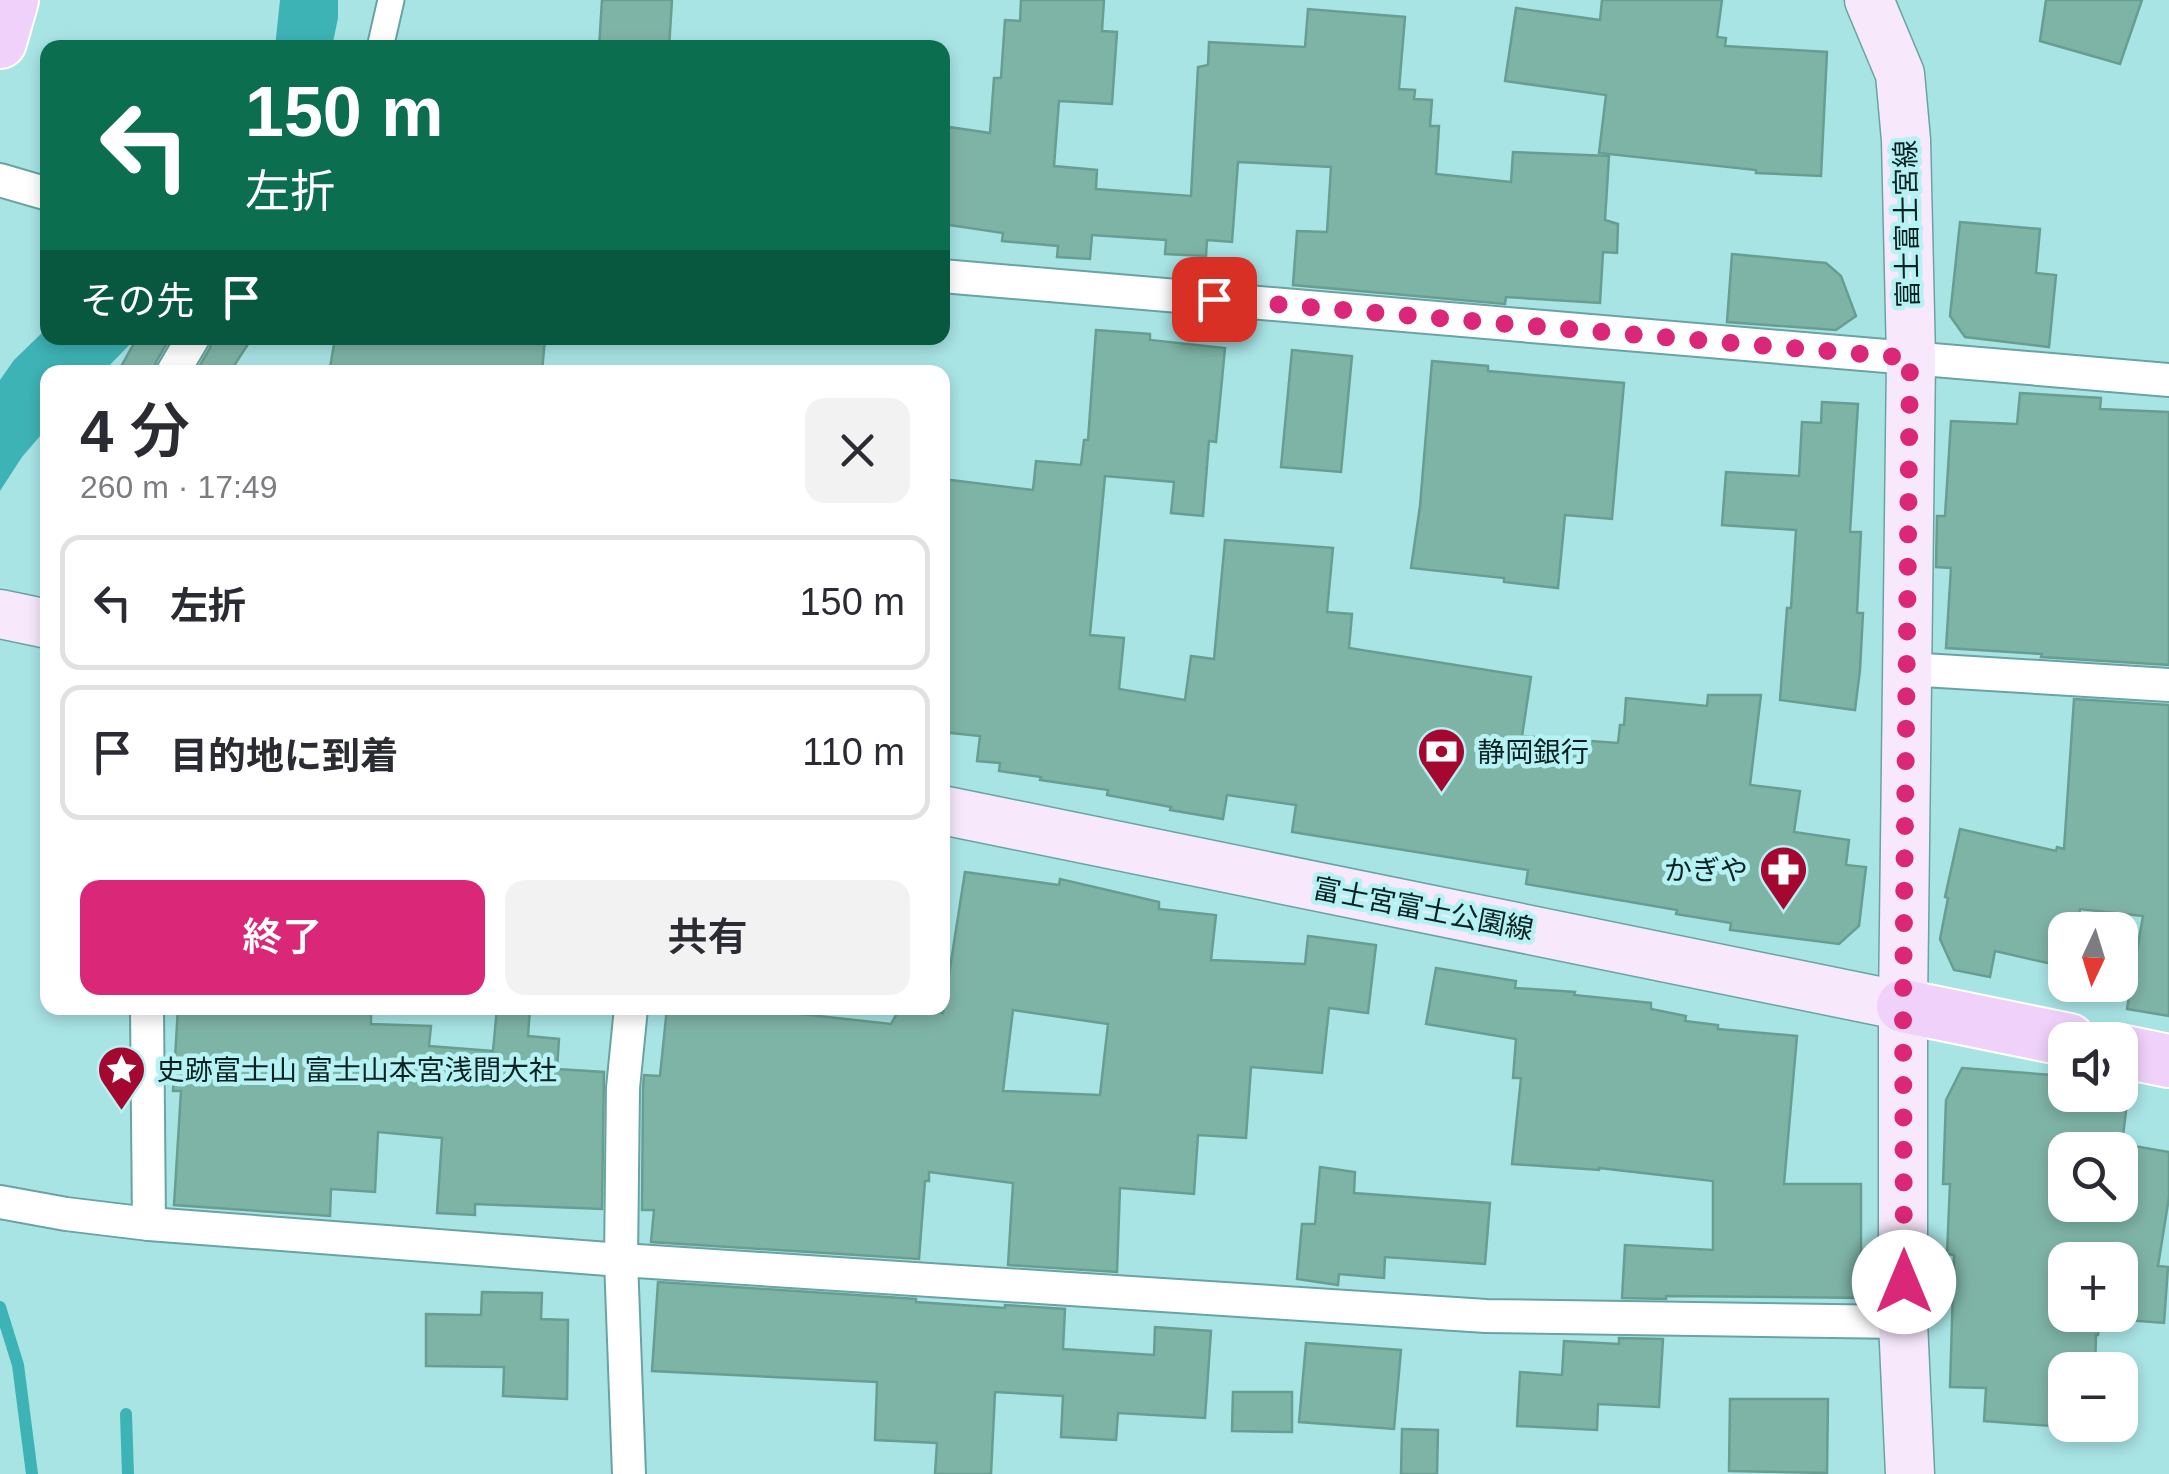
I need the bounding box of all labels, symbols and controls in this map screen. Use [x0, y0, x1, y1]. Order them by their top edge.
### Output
text: 150 m [245, 73, 443, 151]
icon: left [80, 80, 210, 210]
street label: 富士富士宮線 [1890, 140, 1924, 308]
text: 左折 [245, 166, 335, 217]
pin [1172, 257, 1257, 342]
icon: arrive [214, 270, 269, 325]
icon: arrive [1187, 272, 1242, 327]
text: その先 [80, 280, 194, 322]
text: 4 分 [80, 398, 190, 465]
button: close [805, 398, 910, 503]
text: 260 m · 17:49 [80, 469, 277, 505]
icon: left [85, 575, 140, 630]
text: 150 m [799, 581, 905, 623]
text: 左折 [170, 585, 246, 627]
icon: arrive [85, 725, 140, 780]
bank icon: 静岡銀行 [1416, 726, 1468, 794]
text: 110 m [802, 731, 905, 773]
text: 目的地に到着 [170, 735, 398, 777]
place label: 静岡銀行 [1477, 737, 1589, 768]
pharmacy icon: かぎや [1757, 844, 1809, 912]
place label: かぎや [1664, 855, 1748, 886]
street label: 富士宮富士公園線 [1310, 872, 1536, 946]
button: 終了 [80, 880, 485, 995]
button: 共有 [505, 880, 910, 995]
north arrow [2048, 912, 2138, 1002]
map controls [2048, 912, 2138, 1442]
button: sound [2048, 1022, 2138, 1112]
place icon: 史跡富士山 富士山本宮浅間大社 [96, 1044, 148, 1112]
place label: 史跡富士山 富士山本宮浅間大社 [157, 1055, 557, 1086]
button: search [2048, 1132, 2138, 1222]
position arrow [1852, 1230, 1956, 1334]
button: + [2048, 1242, 2138, 1332]
button: − [2048, 1352, 2138, 1442]

